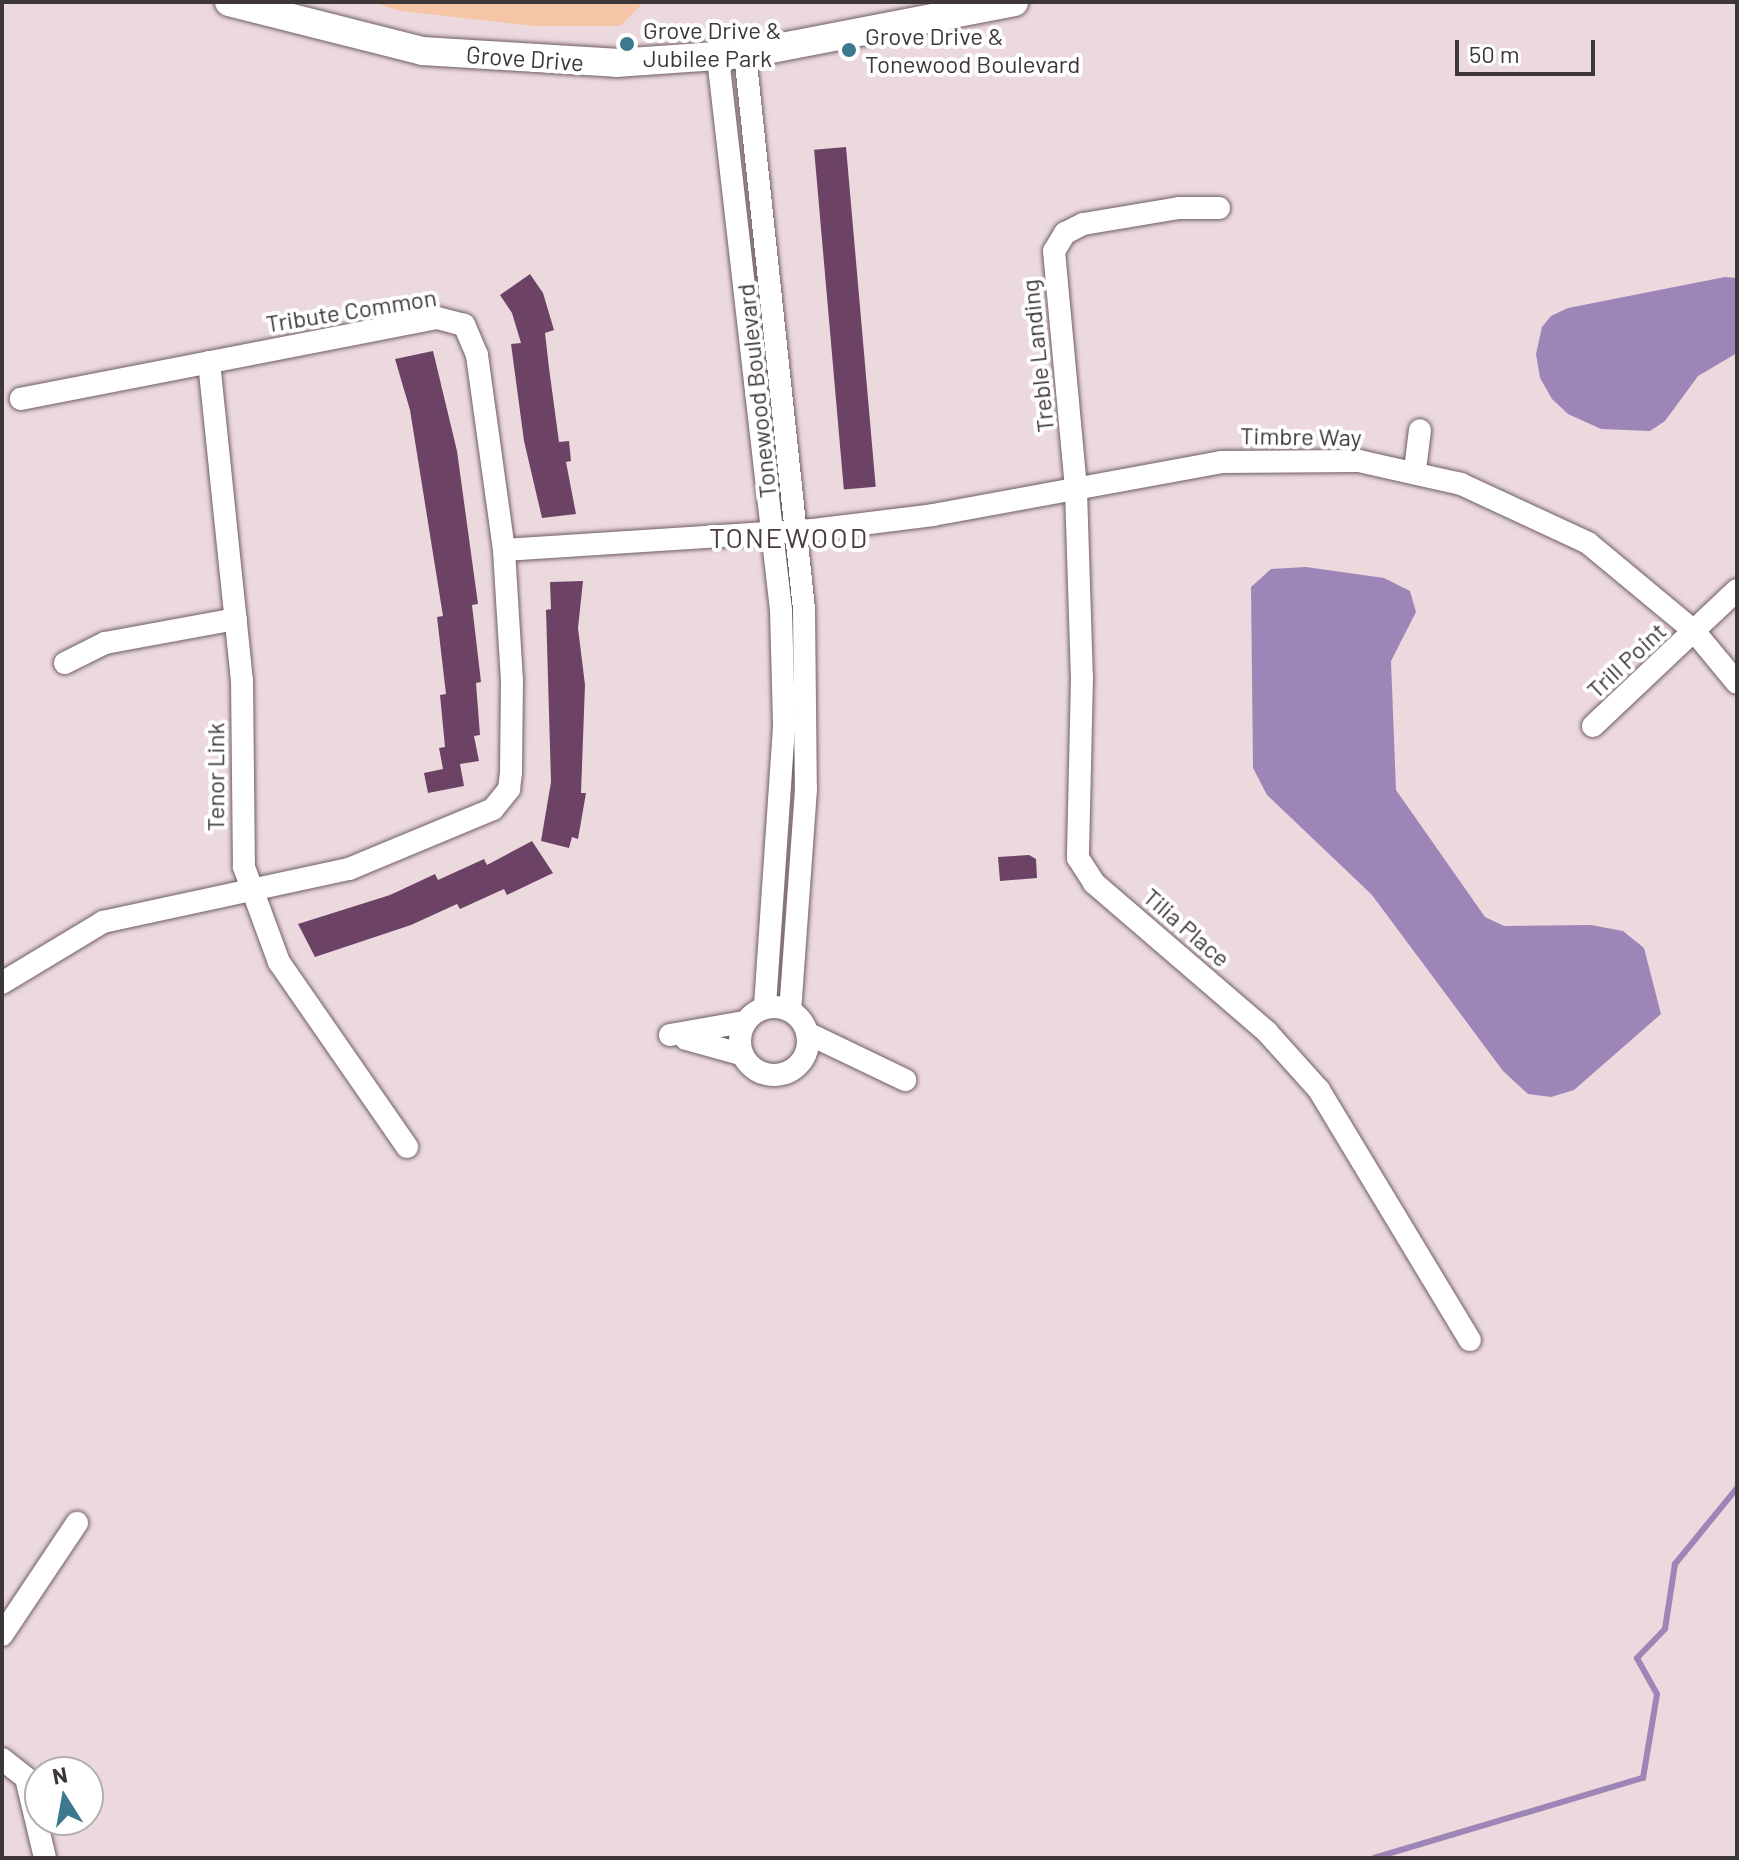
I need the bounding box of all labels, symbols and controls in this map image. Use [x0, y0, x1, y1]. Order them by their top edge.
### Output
place label: Grove Drive & Jubilee Park [643, 16, 782, 72]
place label: Grove Drive & Tonewood Boulevard [865, 22, 1080, 78]
scale bar [1459, 24, 1599, 74]
marker: Grove Drive & Jubilee Park [618, 35, 636, 53]
text: 50 m [1469, 39, 1520, 68]
street label: Grove Drive [465, 40, 585, 76]
marker: Grove Drive & Tonewood Boulevard [840, 41, 858, 59]
street label: Treble Landing [1015, 278, 1059, 434]
street label: Tribute Common [264, 282, 438, 338]
street label: Tonewood Boulevard [730, 282, 782, 500]
street label: Timbre Way [1240, 421, 1362, 451]
district label: TONEWOOD [709, 520, 869, 554]
street label: Trill Point [1580, 616, 1672, 704]
street label: Tenor Link [201, 723, 229, 831]
street label: Tilia Place [1138, 882, 1236, 972]
north arrow [24, 1756, 104, 1836]
text: N [50, 1760, 69, 1789]

